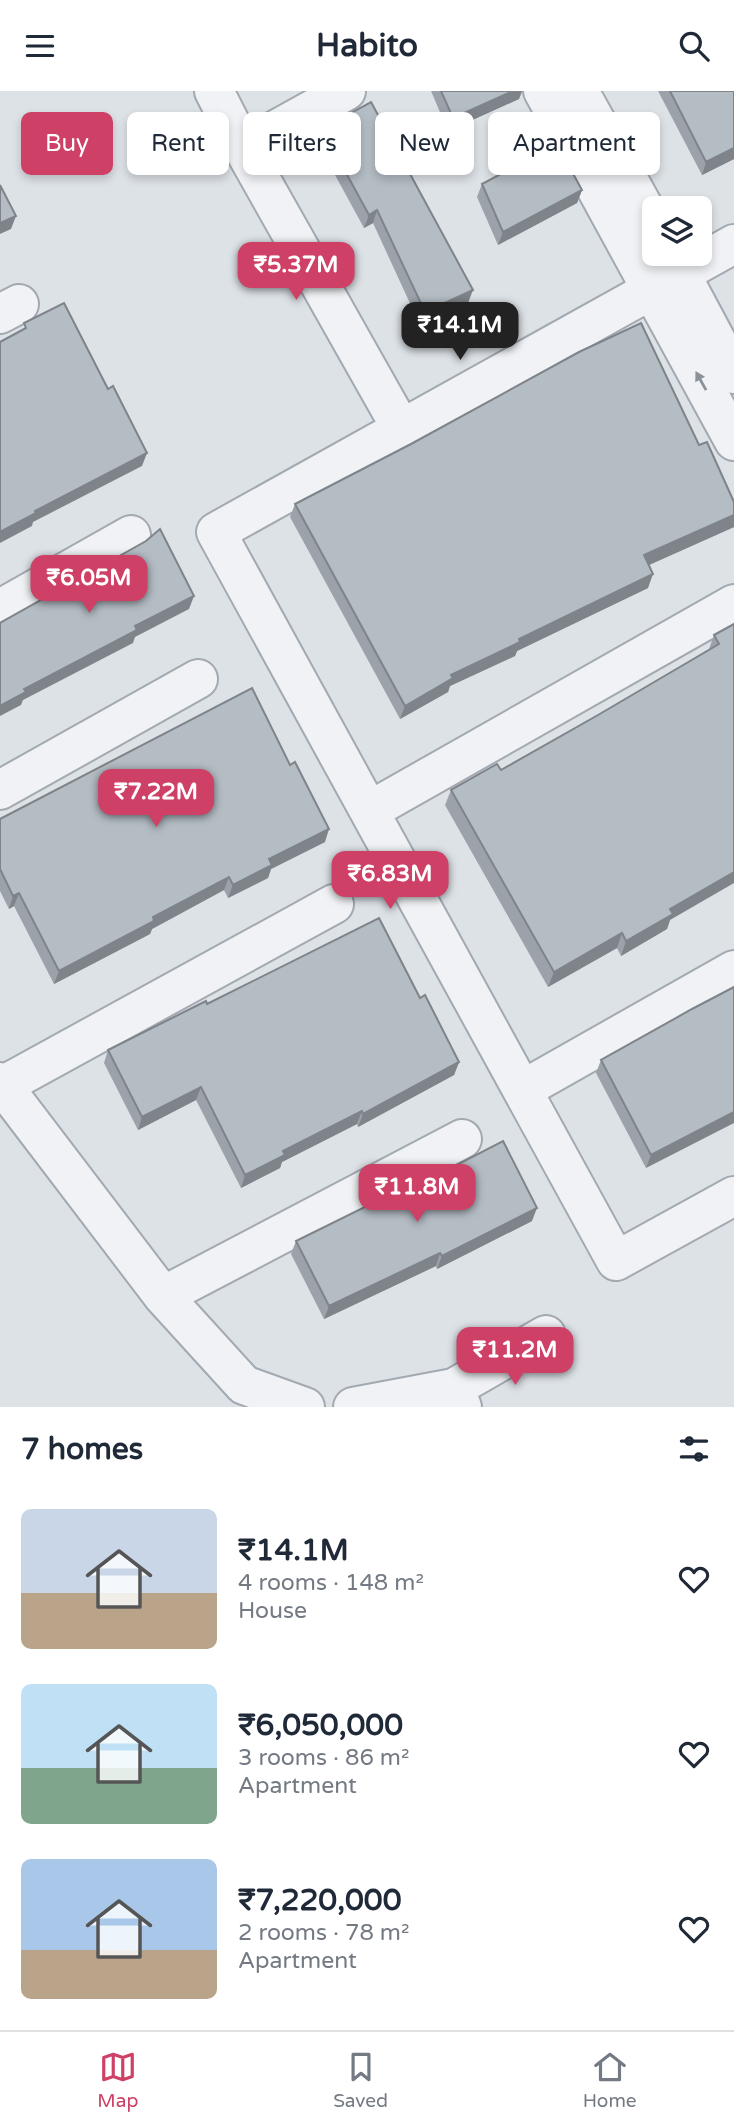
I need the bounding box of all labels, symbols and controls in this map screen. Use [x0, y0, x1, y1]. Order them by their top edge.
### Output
icon: menu [21, 27, 59, 65]
text: Habito [316, 27, 418, 65]
icon: search [675, 27, 713, 65]
chip: Buy [21, 112, 113, 175]
chip: Rent [127, 112, 229, 175]
chip: Filters [243, 112, 361, 175]
chip: New [375, 112, 474, 175]
chip: Apartment [488, 112, 660, 175]
map controls [642, 196, 712, 266]
button: layers [642, 196, 712, 266]
pin: ₹5.37M [239, 243, 353, 302]
text: ₹5.37M [254, 251, 338, 279]
pin: ₹14.1M [403, 303, 517, 362]
text: ₹14.1M [418, 311, 503, 339]
one-way arrow [695, 371, 707, 391]
pin: ₹6.05M [32, 555, 146, 615]
text: ₹6.05M [47, 564, 132, 592]
pin: ₹7.22M [99, 769, 213, 829]
text: ₹7.22M [114, 778, 198, 806]
pin: ₹6.83M [333, 851, 447, 911]
text: ₹6.83M [348, 860, 432, 888]
pin: ₹11.8M [360, 1165, 474, 1224]
text: ₹11.8M [375, 1173, 459, 1201]
pin: ₹11.2M [458, 1327, 572, 1387]
text: ₹11.2M [473, 1336, 558, 1364]
icon: filters [675, 1430, 713, 1468]
text: 7 homes [21, 1431, 143, 1468]
text: ₹14.1M [238, 1532, 349, 1569]
icon: home [77, 1537, 161, 1621]
icon: heart [675, 1560, 713, 1598]
text: 4 rooms · 148 m² [238, 1569, 424, 1597]
text: House [238, 1597, 307, 1625]
text: ₹6,050,000 [238, 1707, 403, 1744]
icon: home [77, 1712, 161, 1796]
icon: heart [675, 1735, 713, 1773]
text: 3 rooms · 86 m² [238, 1744, 409, 1772]
text: Apartment [238, 1772, 357, 1800]
text: ₹7,220,000 [238, 1882, 402, 1919]
icon: home [77, 1887, 161, 1971]
icon: heart [675, 1910, 713, 1948]
text: 2 rooms · 78 m² [238, 1919, 409, 1947]
text: Apartment [238, 1947, 357, 1975]
tab: Map [97, 2048, 138, 2112]
tab: Saved [333, 2048, 388, 2112]
tab: Home [583, 2048, 637, 2112]

